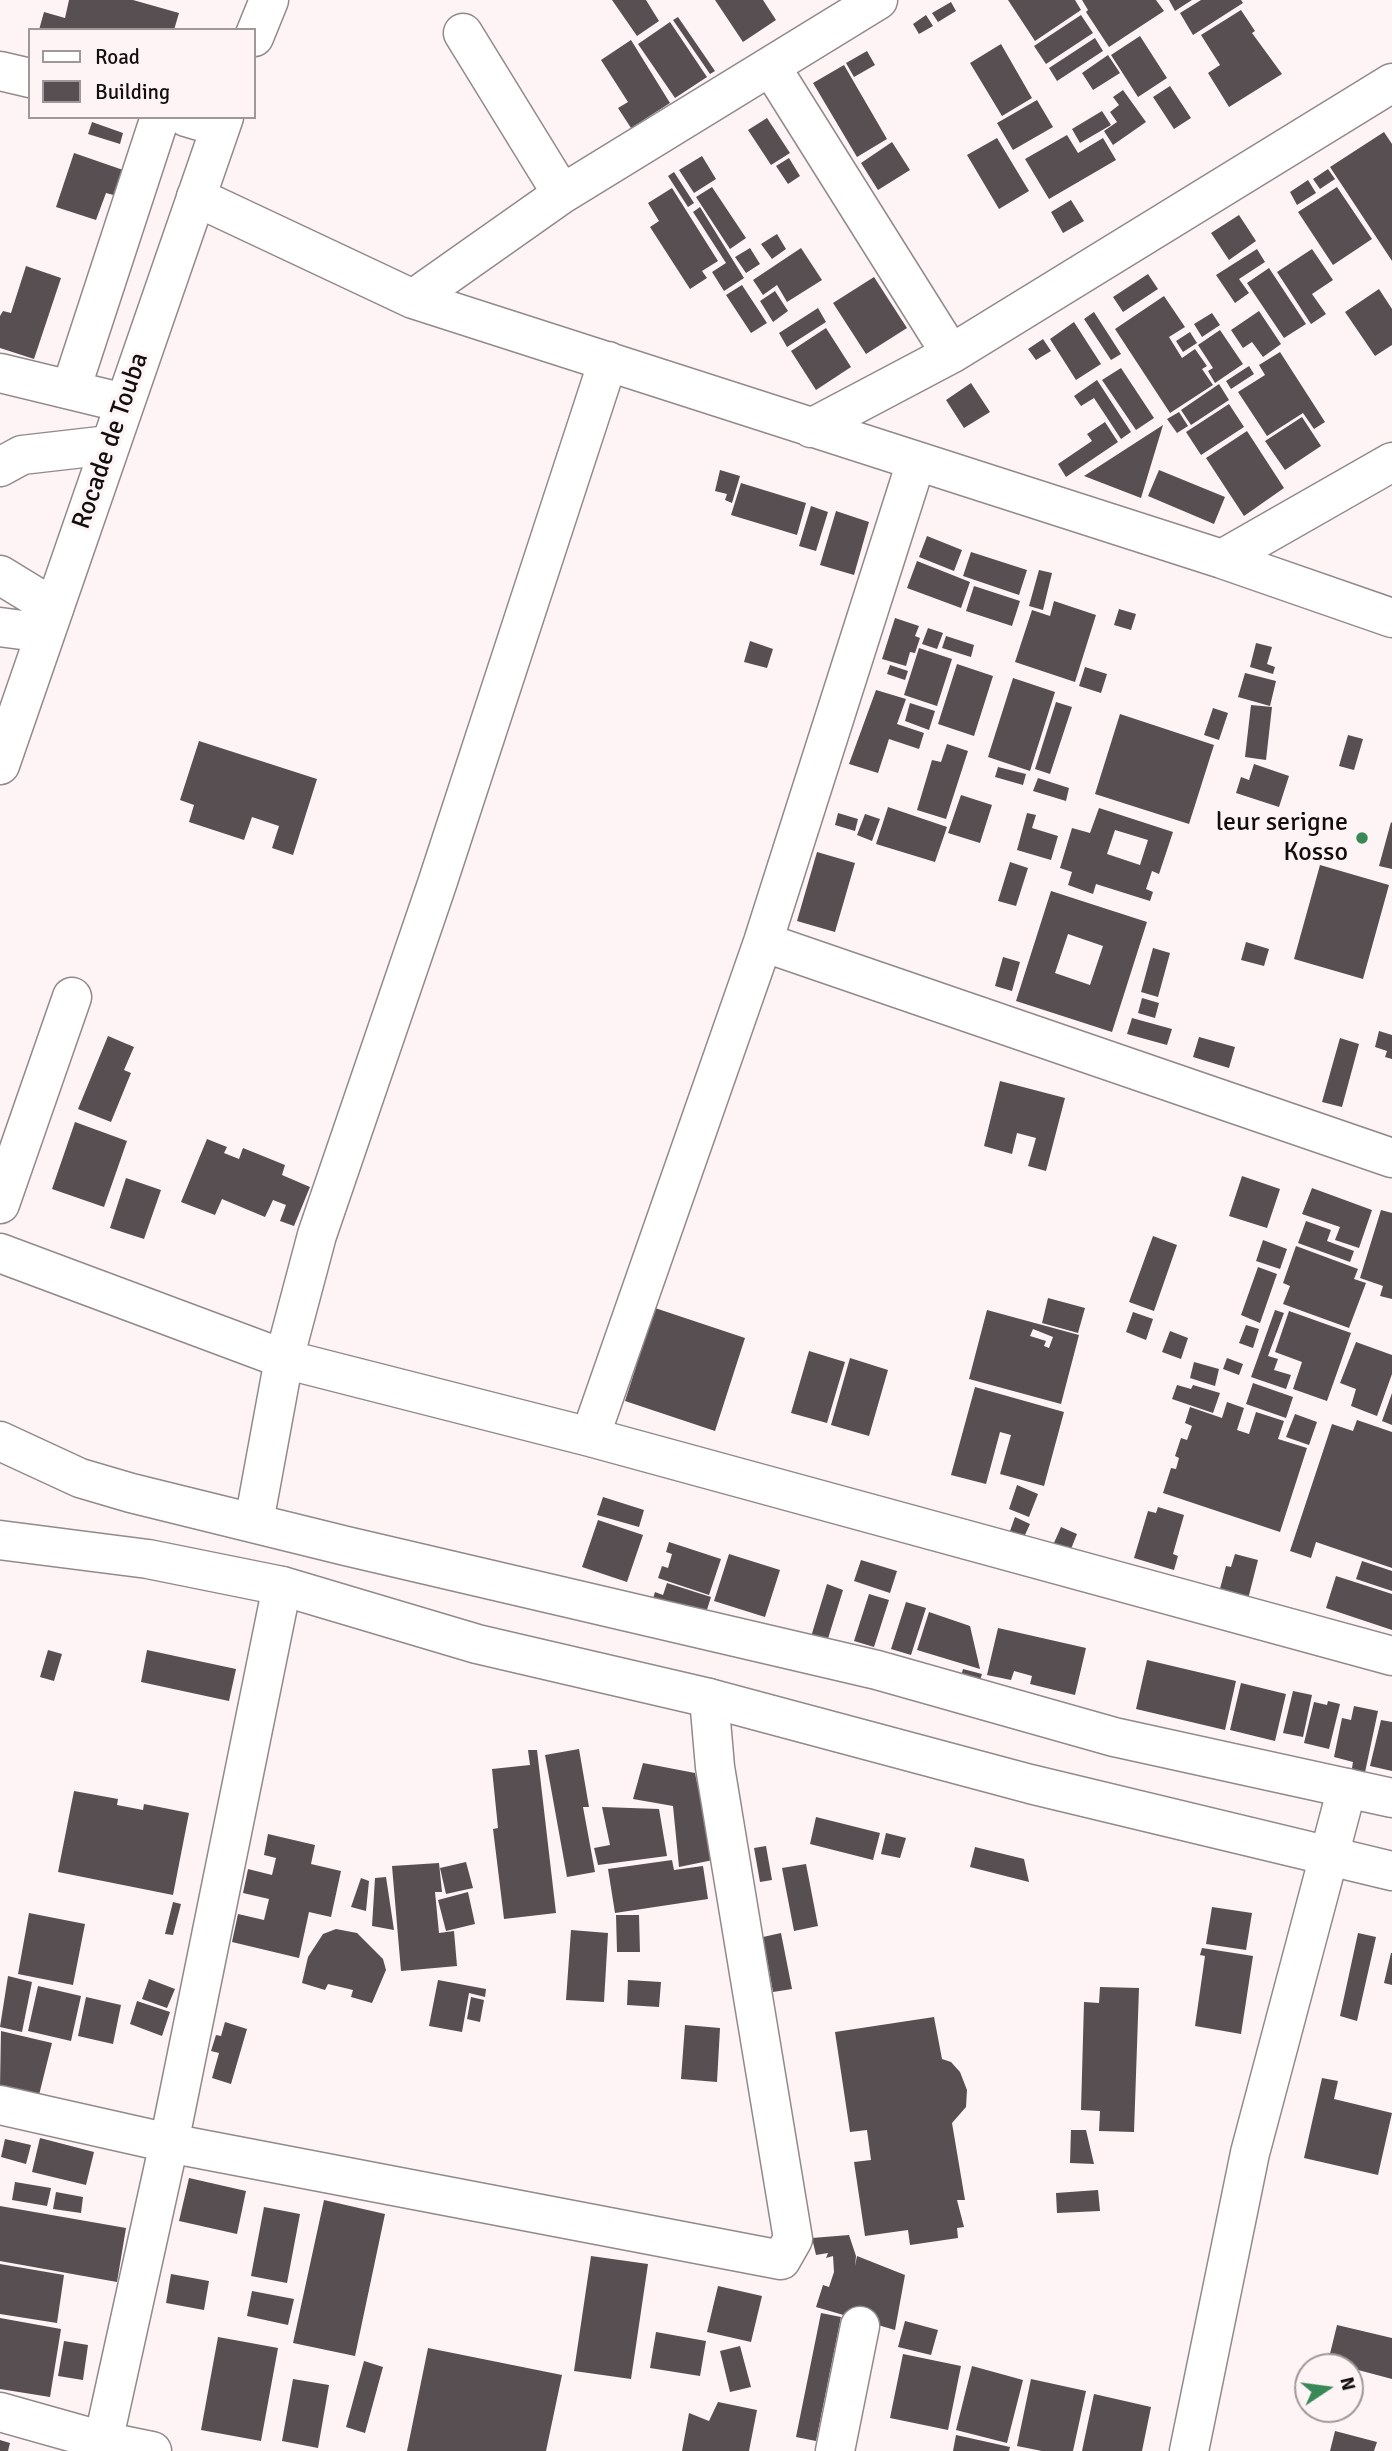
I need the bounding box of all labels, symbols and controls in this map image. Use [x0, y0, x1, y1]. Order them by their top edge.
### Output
legend [28, 28, 256, 119]
text: Road [95, 44, 140, 70]
text: Building [95, 79, 170, 105]
street label: Rocade de Touba [66, 349, 156, 533]
place label: leur serigne Kosso [1216, 807, 1348, 868]
marker: leur serigne Kosso [1354, 830, 1370, 846]
north arrow [1294, 2353, 1364, 2423]
text: N [1334, 2375, 1361, 2393]

